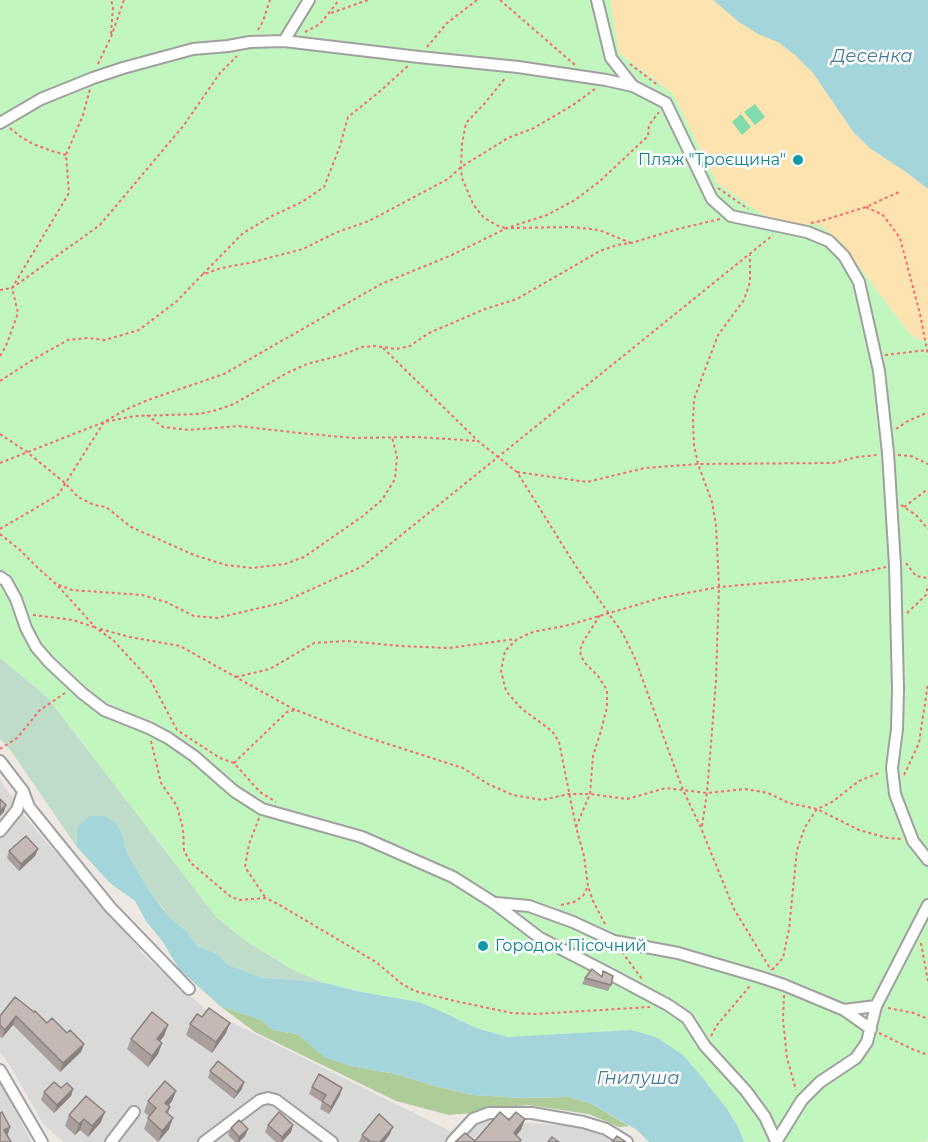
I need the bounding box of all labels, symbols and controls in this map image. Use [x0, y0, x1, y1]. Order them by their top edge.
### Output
water label: Десенка [831, 46, 913, 68]
place label: Пляж "Троєщина" [638, 150, 786, 170]
marker: Пляж "Троєщина" [791, 153, 805, 167]
place label: Городок Пісочний [495, 936, 647, 956]
marker: Городок Пісочний [476, 939, 490, 953]
water label: Гнилуша [596, 1068, 680, 1090]

